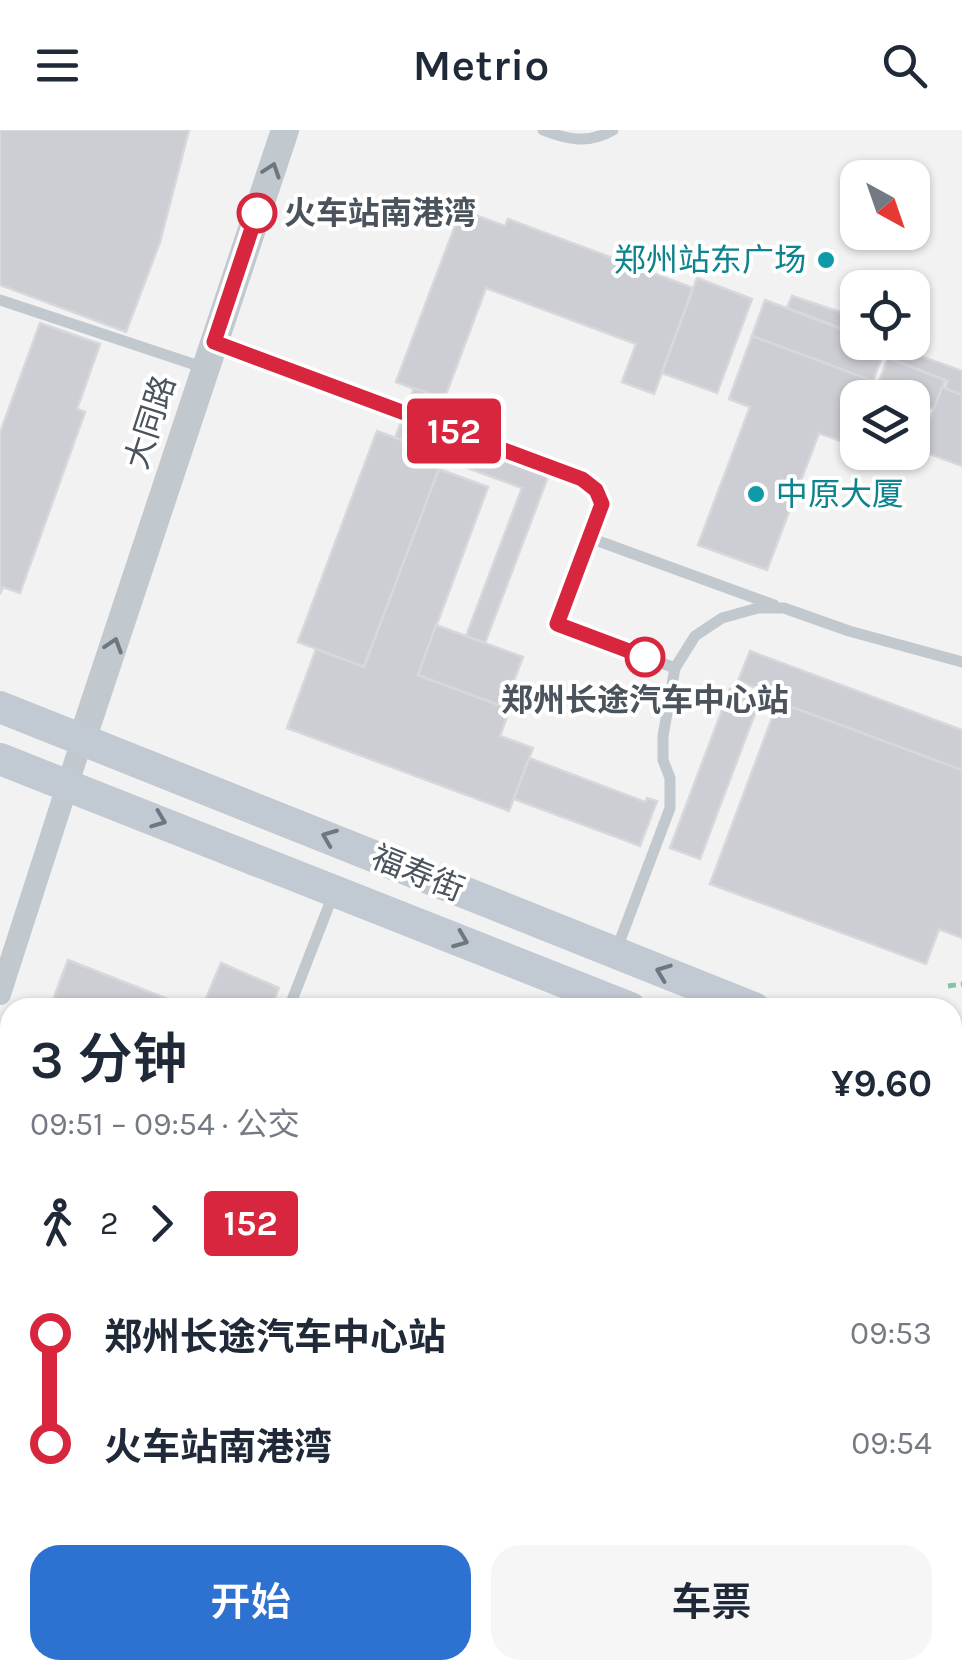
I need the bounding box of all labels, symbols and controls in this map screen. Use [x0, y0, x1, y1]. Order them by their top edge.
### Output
icon: menu [30, 38, 85, 93]
icon: search [877, 38, 932, 93]
text: Metrio [412, 39, 550, 91]
north arrow [840, 160, 930, 250]
map controls [840, 160, 930, 470]
one-way arrow [260, 163, 280, 180]
marker: 火车站南港湾 [238, 194, 276, 232]
place label: 火车站南港湾 [284, 195, 476, 232]
place label: 郑州站东广场 [614, 242, 806, 279]
marker: 郑州站东广场 [815, 249, 837, 271]
button: locate [840, 270, 930, 360]
street label: 大同路 [118, 371, 183, 474]
button: layers [840, 380, 930, 470]
line badge: 152 [396, 398, 512, 464]
text: 152 [427, 411, 481, 452]
place label: 中原大厦 [776, 476, 904, 513]
marker: 中原大厦 [745, 483, 767, 505]
one-way arrow [102, 637, 122, 654]
marker: 郑州长途汽车中心站 [626, 638, 664, 676]
place label: 郑州长途汽车中心站 [501, 682, 789, 719]
one-way arrow [149, 809, 167, 829]
one-way arrow [321, 829, 339, 849]
street label: 福寿街 [366, 838, 469, 909]
one-way arrow [451, 928, 469, 948]
one-way arrow [655, 964, 673, 984]
text: 3 分钟 [30, 1028, 187, 1092]
text: ¥9.60 [831, 1061, 932, 1106]
text: 09:51 – 09:54 · 公交 [30, 1106, 300, 1143]
icon: walk [30, 1196, 85, 1251]
icon: forward [134, 1196, 189, 1251]
text: 152 [224, 1203, 278, 1244]
text: 2 [100, 1205, 119, 1242]
text: 郑州长途汽车中心站 [104, 1315, 446, 1360]
text: 09:53 [850, 1315, 932, 1352]
text: 火车站南港湾 [104, 1425, 332, 1470]
text: 09:54 [851, 1425, 932, 1462]
button: 开始 [30, 1545, 471, 1660]
button: 车票 [491, 1545, 932, 1660]

